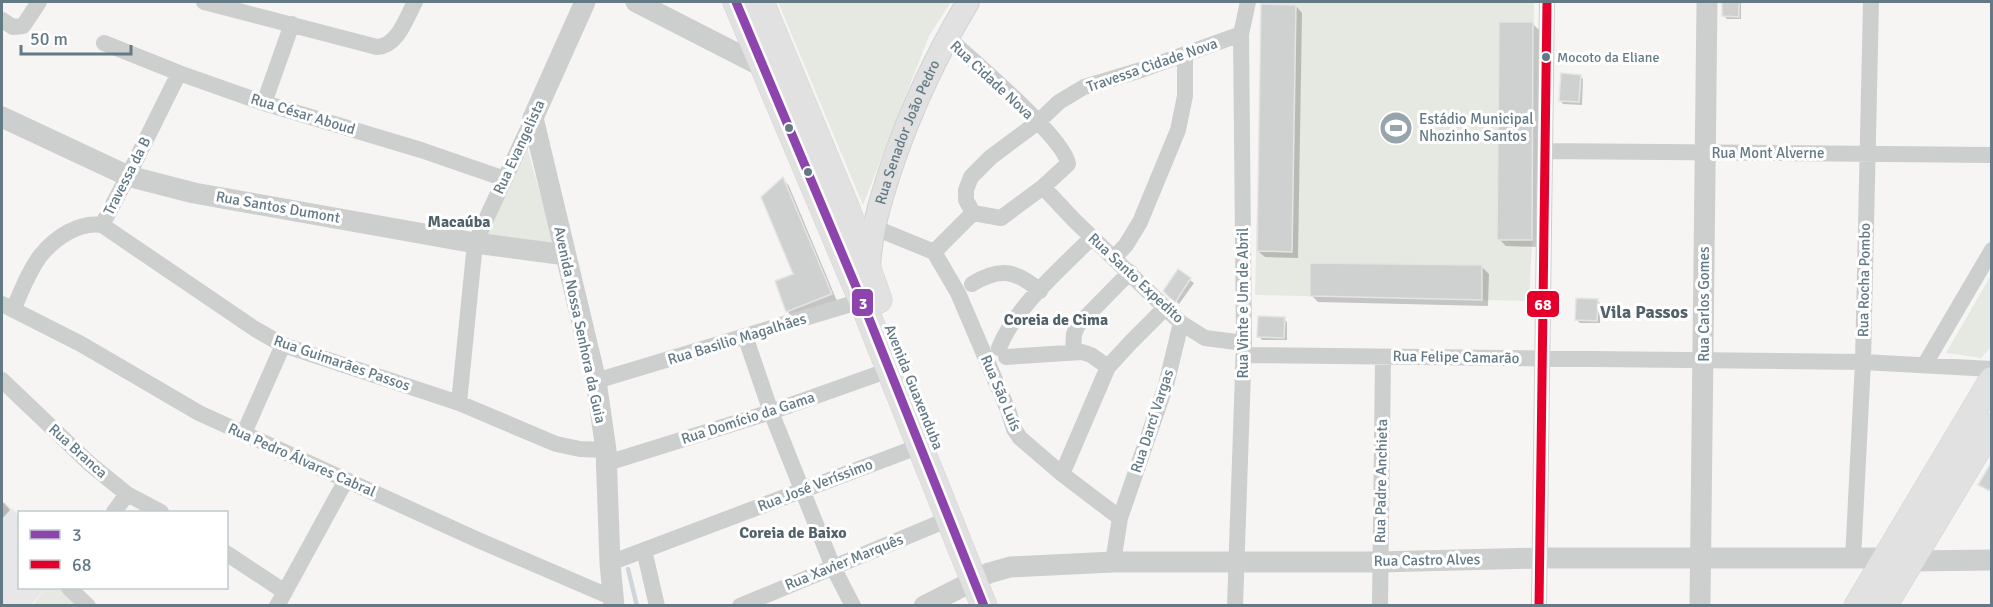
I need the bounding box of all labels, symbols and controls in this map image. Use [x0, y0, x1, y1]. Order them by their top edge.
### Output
scale bar [21, 18, 130, 56]
text: 50 m [30, 28, 68, 50]
street label: Travessa Cidade Nova [1084, 34, 1220, 96]
street label: Rua Cidade Nova [947, 37, 1037, 123]
place label: Mocoto da Eliane [1557, 49, 1660, 66]
marker: Mocoto da Eliane [1540, 51, 1552, 63]
street label: Rua Senador João Pedro [871, 57, 944, 207]
street label: Rua César Aboud [249, 90, 357, 138]
street label: Rua Evangelista [489, 97, 549, 197]
sports icon: Estádio Municipal Nhozinho Santos [1378, 110, 1414, 146]
place label: Estádio Municipal Nhozinho Santos [1419, 110, 1534, 145]
unlabelled marker [783, 122, 795, 134]
street label: Travessa da B [100, 134, 154, 218]
street label: Rua Mont Alverne [1711, 144, 1825, 162]
unlabelled marker [802, 166, 814, 178]
street label: Rua Santos Dumont [214, 187, 342, 227]
district label: Macaúba [428, 212, 490, 232]
street label: Rua Rocha Pombo [1854, 223, 1874, 337]
street label: Avenida Nossa Senhora da Guia [550, 225, 610, 425]
street label: Rua Vinte e Um de Abril [1234, 228, 1252, 378]
street label: Rua Santo Expedito [1085, 229, 1188, 327]
street label: Rua Carlos Gomes [1695, 246, 1713, 362]
line badge: 3 [851, 288, 874, 317]
line badge: 68 [1526, 290, 1560, 318]
text: 3 [859, 294, 867, 314]
text: 68 [1534, 295, 1552, 315]
district label: Vila Passos [1600, 301, 1688, 323]
street label: Rua Basilio Magalhães [666, 309, 809, 369]
district label: Coreia de Cima [1004, 310, 1108, 330]
street label: Avenida Guaxenduba [881, 322, 947, 452]
street label: Rua Guimarães Passos [272, 331, 413, 395]
street label: Rua Felipe Camarão [1392, 347, 1520, 367]
street label: Rua São Luís [977, 352, 1025, 434]
street label: Rua Darcí Vargas [1127, 366, 1177, 475]
street label: Rua Domício da Gama [679, 388, 817, 448]
street label: Rua Pedro Álvares Cabral [225, 418, 379, 501]
street label: Rua Padre Anchieta [1371, 419, 1391, 543]
street label: Rua Branca [45, 420, 111, 482]
street label: Rua José Veríssimo [755, 455, 875, 515]
legend [18, 511, 228, 589]
district label: Coreia de Baixo [739, 523, 847, 543]
text: 3 [72, 524, 82, 546]
street label: Rua Xavier Marquês [782, 530, 906, 594]
street label: Rua Castro Alves [1374, 550, 1481, 570]
text: 68 [72, 554, 91, 576]

